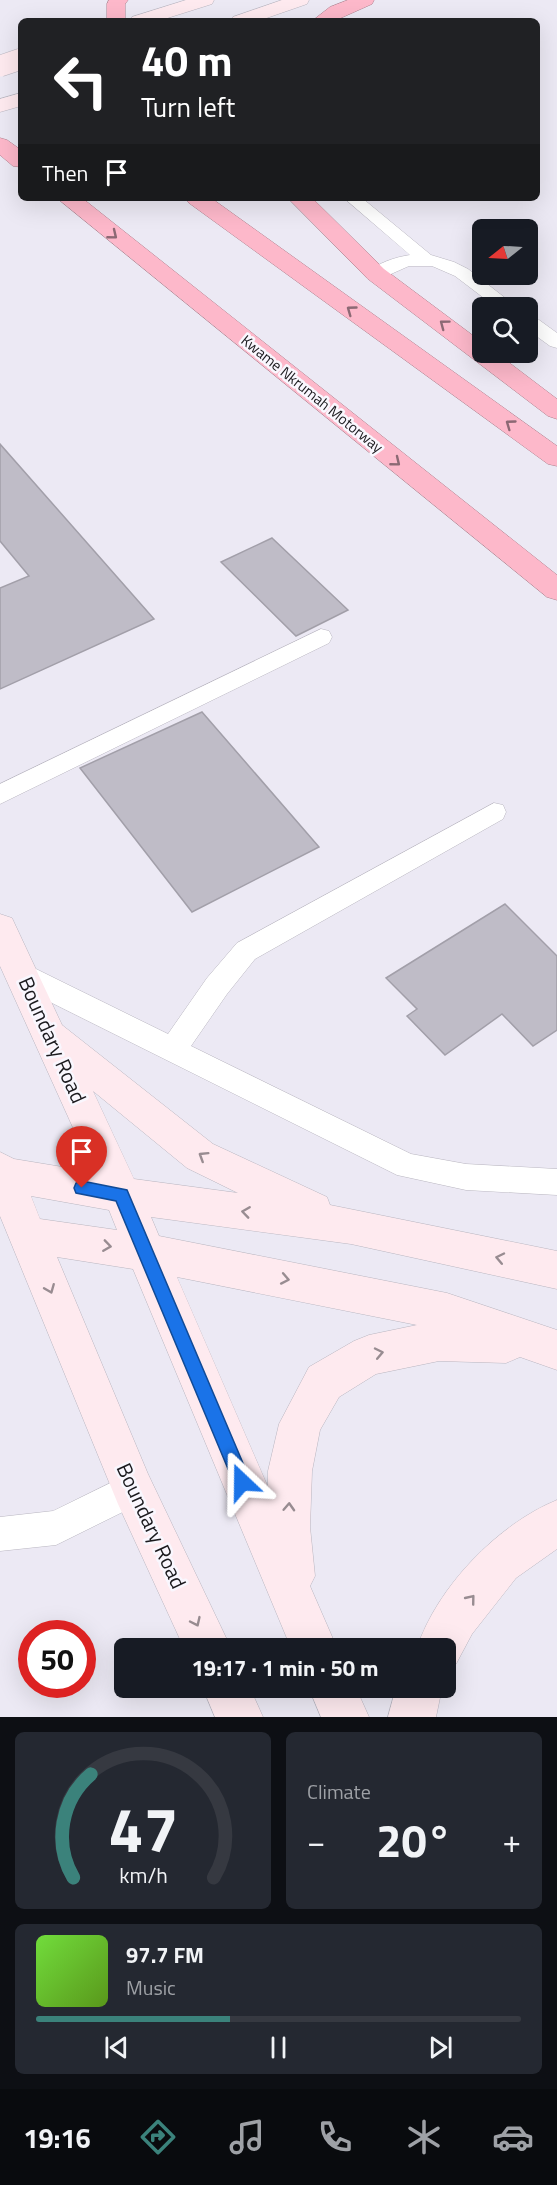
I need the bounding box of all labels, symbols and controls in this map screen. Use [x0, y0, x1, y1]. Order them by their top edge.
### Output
text: 40 m [141, 28, 233, 92]
icon: left [42, 42, 120, 120]
text: Turn left [141, 86, 235, 127]
text: Then [42, 156, 88, 190]
icon: arrive [100, 156, 133, 189]
north arrow [472, 219, 538, 285]
map controls [472, 219, 538, 363]
one-way arrow [106, 227, 117, 238]
button: search [472, 297, 538, 363]
one-way arrow [347, 306, 358, 317]
one-way arrow [440, 320, 451, 331]
street label: Kwame Nkrumah Motorway [236, 329, 388, 458]
one-way arrow [505, 420, 516, 431]
one-way arrow [390, 454, 401, 465]
street label: Boundary Road [11, 971, 95, 1108]
pin [56, 1126, 107, 1188]
icon: arrive [65, 1135, 98, 1168]
one-way arrow [199, 1152, 209, 1164]
one-way arrow [241, 1206, 251, 1219]
one-way arrow [102, 1240, 111, 1252]
one-way arrow [495, 1252, 505, 1265]
one-way arrow [280, 1272, 290, 1285]
one-way arrow [43, 1283, 55, 1294]
one-way arrow [374, 1347, 384, 1360]
position arrow [210, 1450, 274, 1514]
street label: Boundary Road [109, 1457, 195, 1594]
one-way arrow [282, 1503, 295, 1512]
one-way arrow [463, 1595, 474, 1606]
one-way arrow [188, 1615, 200, 1626]
speed limit sign: 50 [18, 1620, 96, 1698]
text: 19:17 · 1 min · 50 m [192, 1651, 378, 1685]
text: Climate [307, 1776, 371, 1807]
text: 47 [108, 1781, 178, 1876]
text: 20° [376, 1806, 452, 1874]
text: − [307, 1816, 325, 1866]
text: + [503, 1816, 521, 1866]
text: km/h [119, 1859, 167, 1891]
text: 97.7 FM [126, 1938, 204, 1972]
text: Music [126, 1972, 176, 2003]
icon: previous [100, 2031, 133, 2064]
icon: pause [262, 2031, 295, 2064]
icon: next [424, 2031, 457, 2064]
icon: directions [137, 2116, 179, 2158]
icon: music [226, 2116, 268, 2158]
icon: phone [314, 2116, 356, 2158]
icon: climate [403, 2116, 445, 2158]
icon: car [492, 2116, 534, 2158]
text: 19:16 [23, 2117, 91, 2158]

